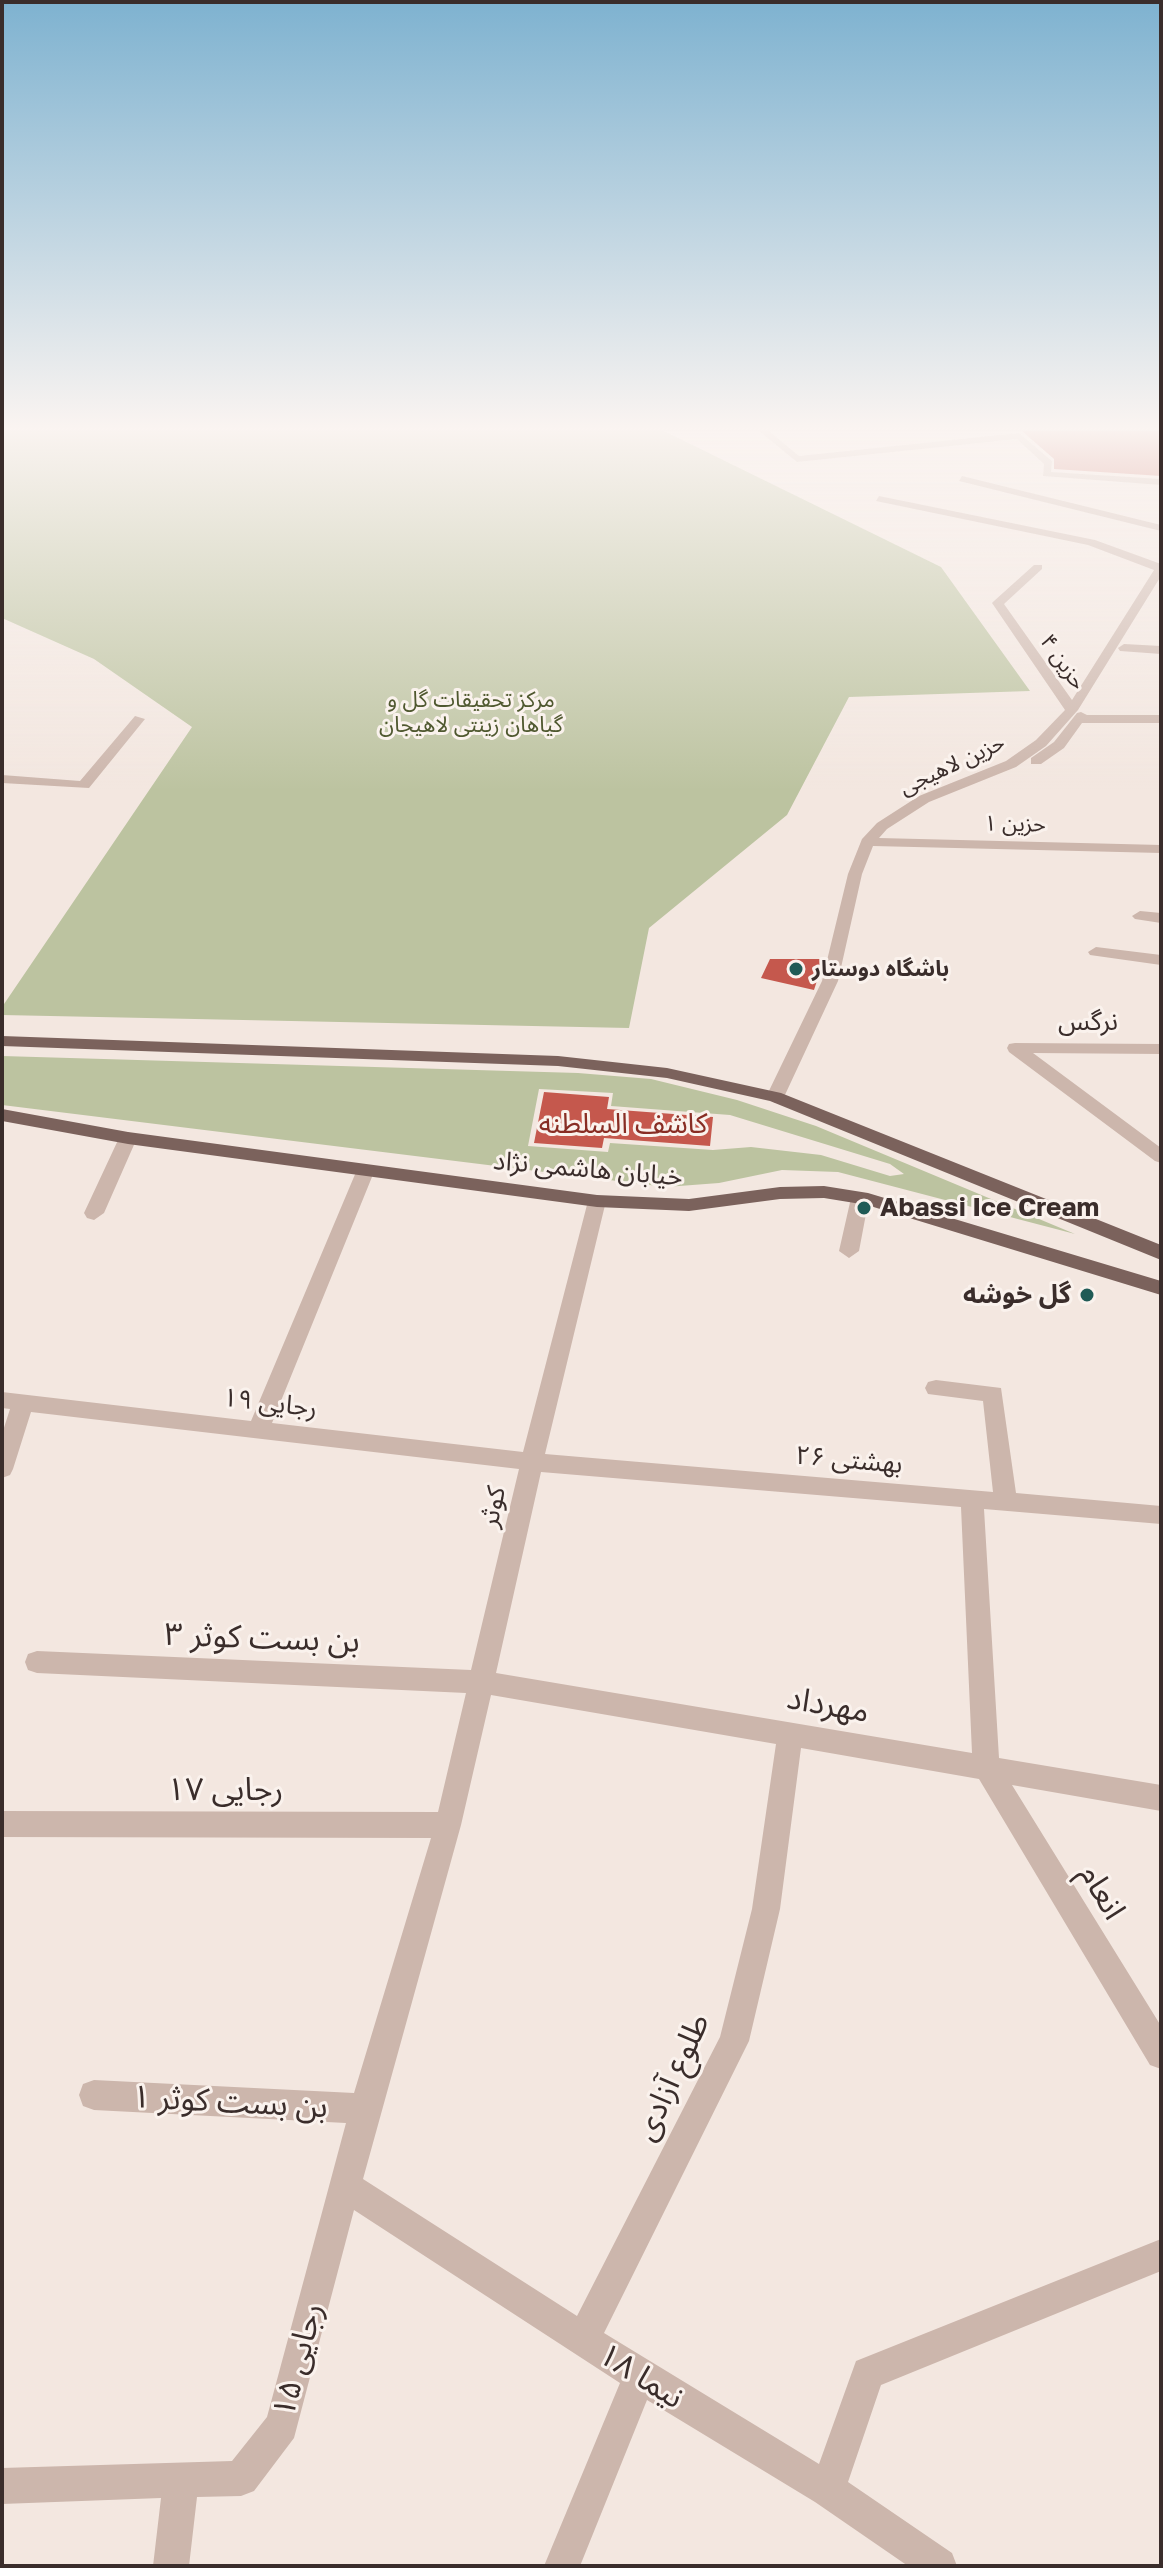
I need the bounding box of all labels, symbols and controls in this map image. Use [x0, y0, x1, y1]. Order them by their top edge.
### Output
street label: حزین ۴ [1034, 629, 1092, 695]
park label: مرکز تحقیقات گل و گیاهان زینتی لاهیجان [379, 687, 563, 738]
street label: حزین لاهیجی [895, 729, 1009, 801]
street label: حزین ۱ [984, 810, 1046, 838]
place label: باشگاه دوستار [812, 956, 949, 982]
marker: باشگاه دوستار [787, 960, 805, 978]
street label: نرگس [1058, 1006, 1118, 1038]
district label: کاشف السلطنه [539, 1107, 707, 1141]
street label: خیابان هاشمی نژاد [492, 1145, 684, 1193]
place label: Abassi Ice Cream [880, 1192, 1099, 1224]
marker: Abassi Ice Cream [855, 1199, 873, 1217]
place label: گل خوشه [963, 1279, 1071, 1311]
marker: گل خوشه [1078, 1286, 1096, 1304]
street label: رجایی ۱۹ [221, 1382, 319, 1424]
street label: بهشتی ۲۶ [794, 1440, 904, 1480]
street label: کوثر [473, 1484, 513, 1530]
street label: بن بست کوثر ۳ [164, 1615, 360, 1661]
street label: مهرداد [784, 1679, 872, 1731]
street label: رجایی ۱۷ [167, 1771, 283, 1809]
street label: انعام [1071, 1857, 1133, 1927]
street label: طلوع آزادی [626, 2007, 718, 2147]
street label: بن بست کوثر ۱ [131, 2078, 329, 2126]
street label: رجایی ۱۵ [264, 2299, 332, 2421]
street label: نیما ۱۸ [591, 2335, 691, 2417]

